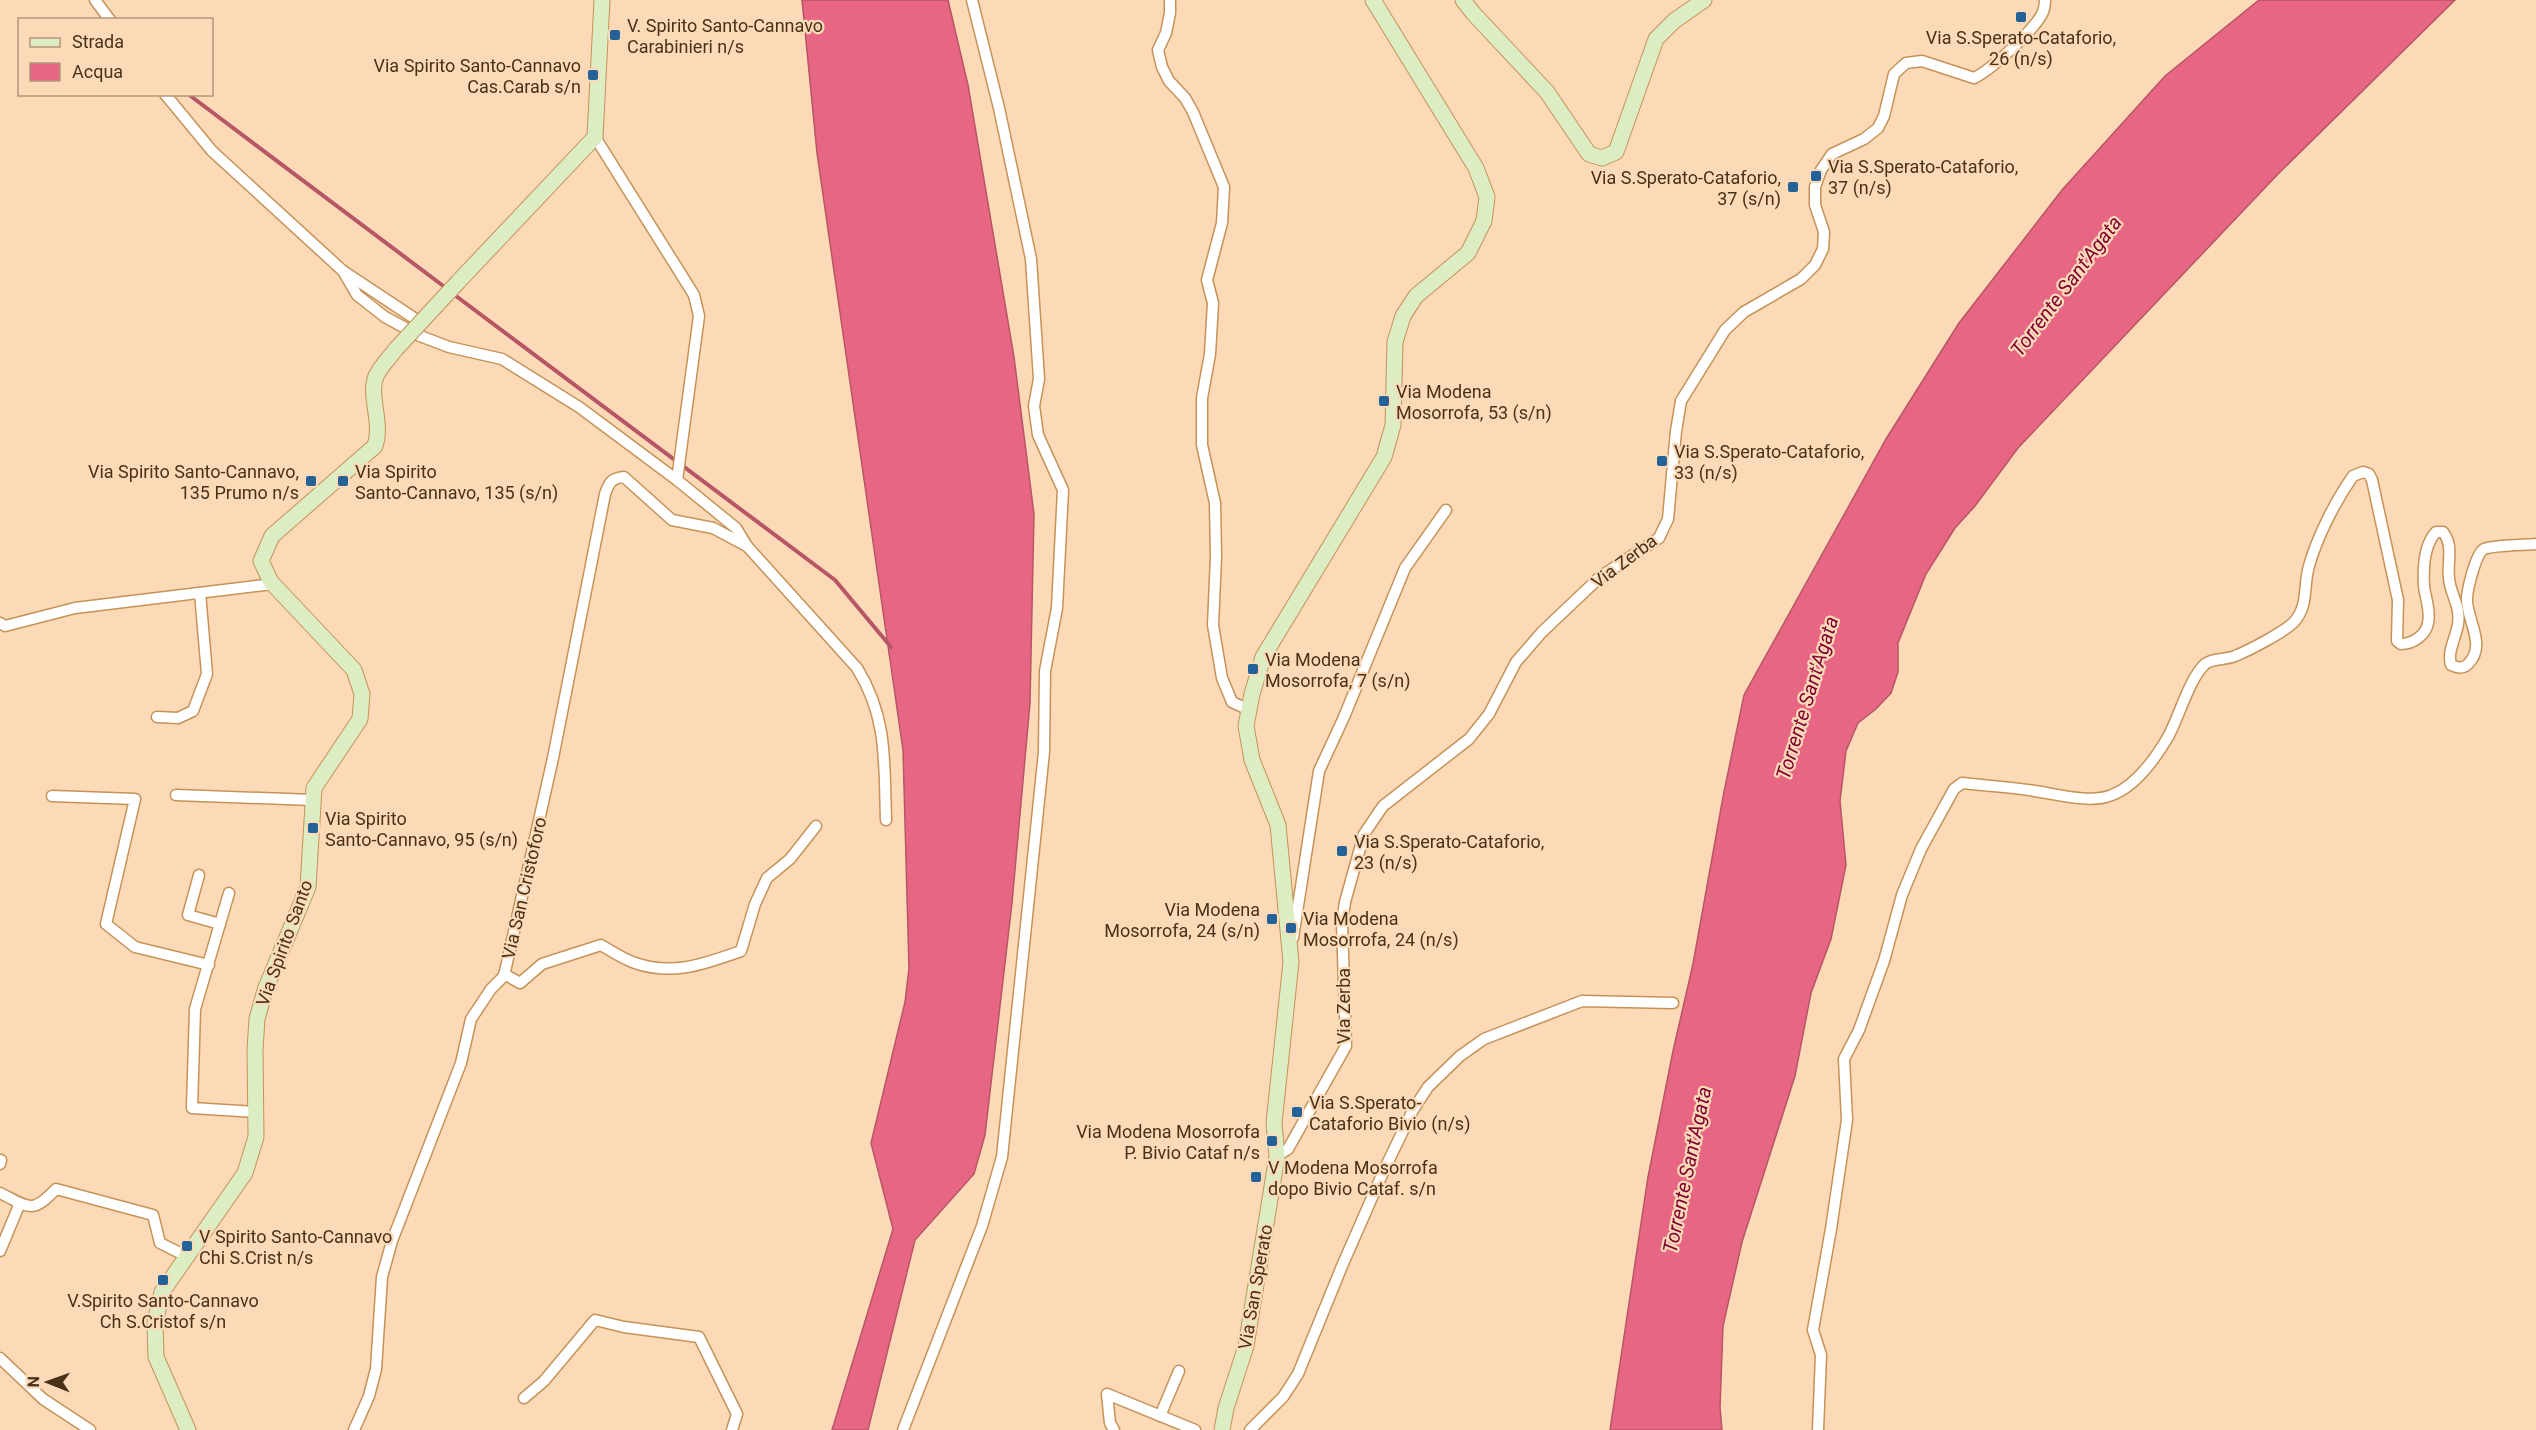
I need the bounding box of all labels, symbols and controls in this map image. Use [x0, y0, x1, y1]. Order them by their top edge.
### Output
marker: Via S.Sperato-Cataforio, 26 (n/s) [2014, 10, 2028, 24]
place label: V. Spirito Santo-Cannavo Carabinieri n/s [627, 15, 823, 57]
legend [18, 18, 213, 96]
place label: Via S.Sperato-Cataforio, 26 (n/s) [1926, 27, 2116, 70]
marker: V. Spirito Santo-Cannavo Carabinieri n/s [608, 28, 622, 42]
text: Strada [72, 31, 124, 52]
place label: Via Spirito Santo-Cannavo Cas.Carab s/n [374, 55, 581, 97]
text: Acqua [72, 61, 123, 82]
marker: Via Spirito Santo-Cannavo Cas.Carab s/n [586, 68, 600, 82]
place label: Via S.Sperato-Cataforio, 37 (n/s) [1828, 156, 2018, 199]
place label: Via S.Sperato-Cataforio, 37 (s/n) [1591, 167, 1781, 210]
marker: Via S.Sperato-Cataforio, 37 (n/s) [1809, 169, 1823, 183]
marker: Via S.Sperato-Cataforio, 37 (s/n) [1786, 180, 1800, 194]
water label: Torrente Sant'Agata [2005, 211, 2127, 361]
place label: Via Modena Mosorrofa, 53 (s/n) [1396, 381, 1552, 424]
marker: Via Modena Mosorrofa, 53 (s/n) [1377, 394, 1391, 408]
place label: Via S.Sperato-Cataforio, 33 (n/s) [1674, 441, 1864, 484]
marker: Via S.Sperato-Cataforio, 33 (n/s) [1655, 454, 1669, 468]
place label: Via Spirito Santo-Cannavo, 135 Prumo n/s [88, 461, 299, 503]
place label: Via Spirito Santo-Cannavo, 135 (s/n) [355, 461, 558, 504]
marker: Via Spirito Santo-Cannavo, 135 Prumo n/s [304, 474, 318, 488]
marker: Via Spirito Santo-Cannavo, 135 (s/n) [336, 474, 350, 488]
street label: Via Zerba [1587, 530, 1661, 592]
water label: Torrente Sant'Agata [1771, 613, 1843, 783]
place label: Via Modena Mosorrofa, 7 (s/n) [1265, 649, 1411, 692]
marker: Via Modena Mosorrofa, 7 (s/n) [1246, 662, 1260, 676]
place label: Via Spirito Santo-Cannavo, 95 (s/n) [325, 808, 518, 851]
street label: Via San Cristoforo [497, 815, 551, 961]
marker: Via Spirito Santo-Cannavo, 95 (s/n) [306, 821, 320, 835]
place label: Via S.Sperato-Cataforio, 23 (n/s) [1354, 831, 1544, 874]
marker: Via S.Sperato-Cataforio, 23 (n/s) [1335, 844, 1349, 858]
street label: Via Spirito Santo [251, 877, 317, 1009]
place label: Via Modena Mosorrofa, 24 (s/n) [1104, 899, 1260, 942]
place label: Via Modena Mosorrofa, 24 (n/s) [1303, 908, 1459, 951]
marker: Via Modena Mosorrofa, 24 (s/n) [1265, 912, 1279, 926]
marker: Via Modena Mosorrofa, 24 (n/s) [1284, 921, 1298, 935]
street label: Via Zerba [1333, 968, 1354, 1044]
water label: Torrente Sant'Agata [1658, 1085, 1716, 1255]
place label: Via S.Sperato- Cataforio Bivio (n/s) [1309, 1092, 1470, 1135]
marker: Via S.Sperato- Cataforio Bivio (n/s) [1290, 1105, 1304, 1119]
place label: Via Modena Mosorrofa P. Bivio Cataf n/s [1076, 1121, 1260, 1163]
marker: Via Modena Mosorrofa P. Bivio Cataf n/s [1265, 1134, 1279, 1148]
place label: V Modena Mosorrofa dopo Bivio Cataf. s/n [1268, 1157, 1438, 1199]
marker: V Modena Mosorrofa dopo Bivio Cataf. s/n [1249, 1170, 1263, 1184]
street label: Via San Sperato [1234, 1223, 1276, 1351]
place label: V Spirito Santo-Cannavo Chi S.Crist n/s [199, 1226, 392, 1268]
marker: V Spirito Santo-Cannavo Chi S.Crist n/s [180, 1239, 194, 1253]
marker: V.Spirito Santo-Cannavo Ch S.Cristof s/n [156, 1273, 170, 1287]
place label: V.Spirito Santo-Cannavo Ch S.Cristof s/n [67, 1290, 259, 1332]
north arrow [18, 1352, 78, 1412]
text: N [24, 1376, 43, 1388]

